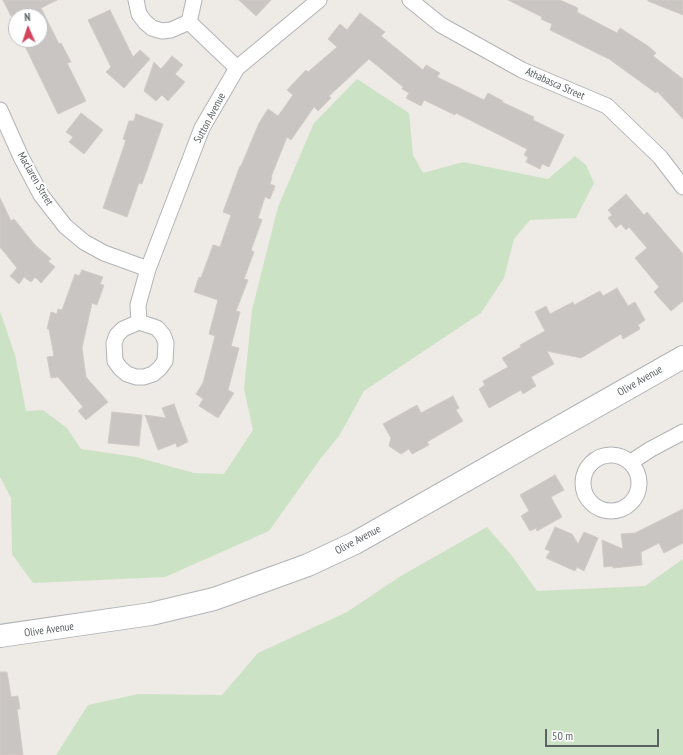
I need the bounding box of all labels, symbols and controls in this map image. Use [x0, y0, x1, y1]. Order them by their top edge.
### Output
north arrow [8, 8, 48, 48]
text: N [24, 10, 31, 24]
street label: Athabasca Street [523, 65, 587, 103]
street label: Sutton Avenue [191, 91, 229, 145]
street label: Maclaren Street [14, 150, 56, 208]
street label: Olive Avenue [615, 363, 665, 399]
street label: Olive Avenue [333, 522, 383, 558]
street label: Olive Avenue [23, 620, 75, 640]
scale bar [547, 721, 661, 747]
text: 50 m [552, 728, 573, 743]

